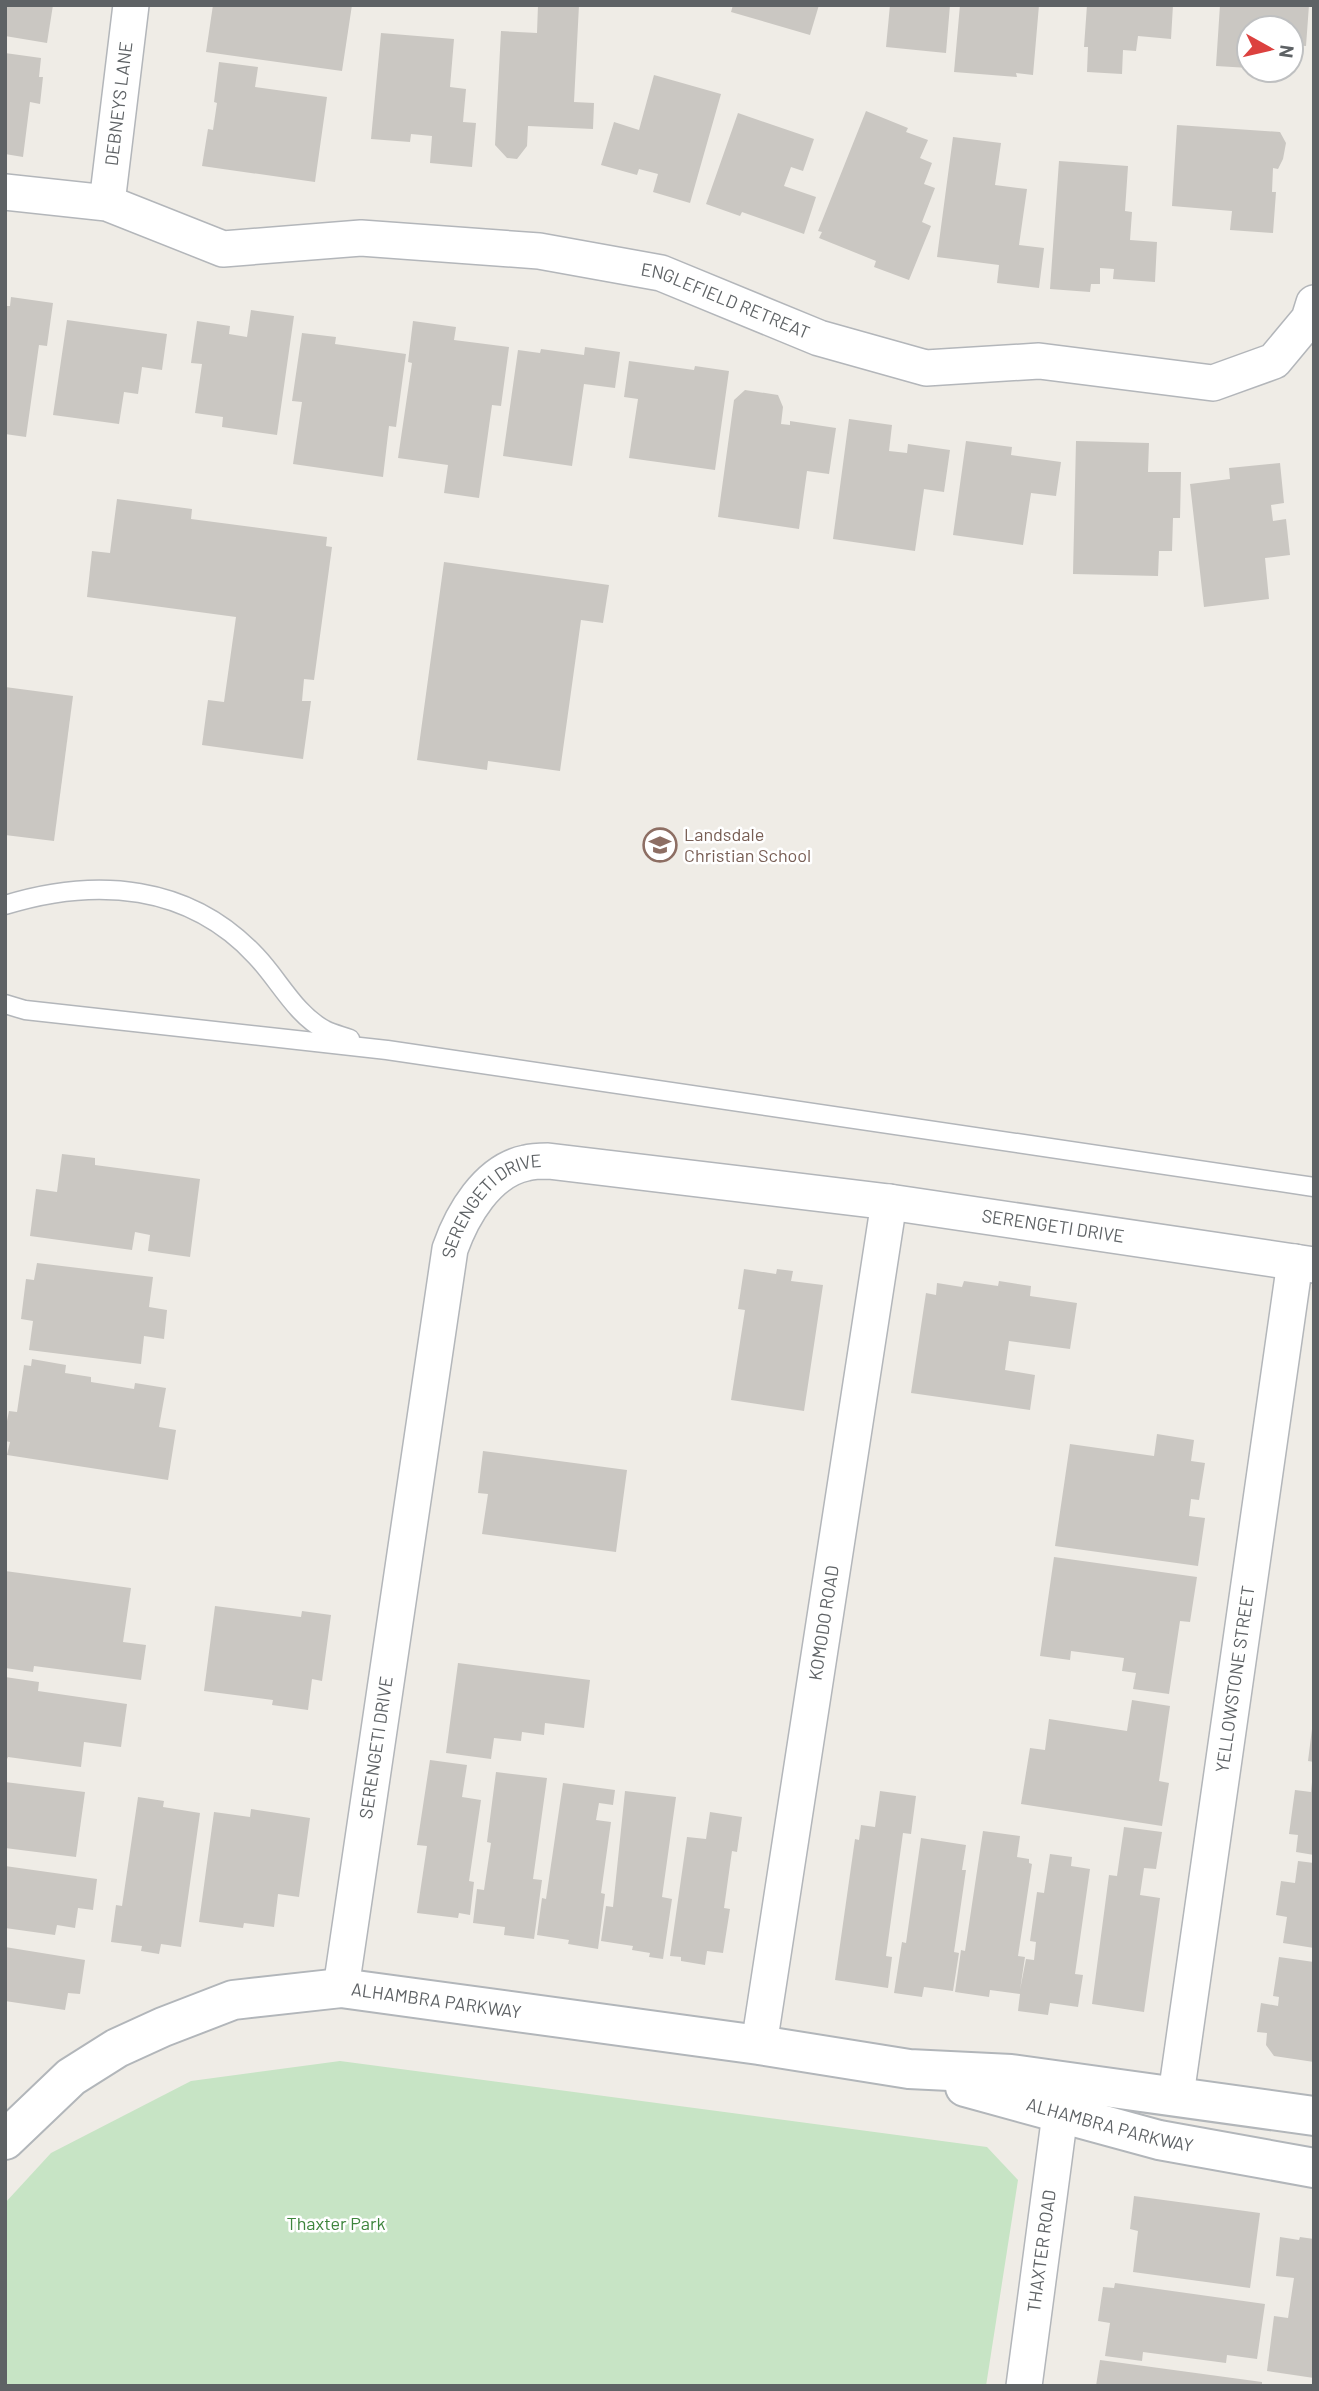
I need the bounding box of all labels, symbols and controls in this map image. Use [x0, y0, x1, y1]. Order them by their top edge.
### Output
north arrow [1235, 14, 1305, 84]
street label: DEBNEYS LANE [100, 40, 136, 167]
text: N [1275, 44, 1300, 59]
street label: ENGLEFIELD RETREAT [639, 258, 813, 343]
place label: Landsdale Christian School [684, 823, 811, 866]
school or university icon: Landsdale Christian School [641, 826, 679, 864]
street label: SERENGETI DRIVE [437, 1149, 542, 1259]
street label: SERENGETI DRIVE [980, 1204, 1126, 1247]
street label: KOMODO ROAD [803, 1564, 843, 1682]
street label: YELLOWSTONE STREET [1210, 1584, 1259, 1774]
street label: SERENGETI DRIVE [354, 1675, 397, 1820]
street label: ALHAMBRA PARKWAY [350, 1978, 523, 2022]
street label: ALHAMBRA PARKWAY [1024, 2092, 1195, 2156]
street label: THAXTER ROAD [1022, 2188, 1060, 2314]
park label: Thaxter Park [286, 2212, 386, 2234]

